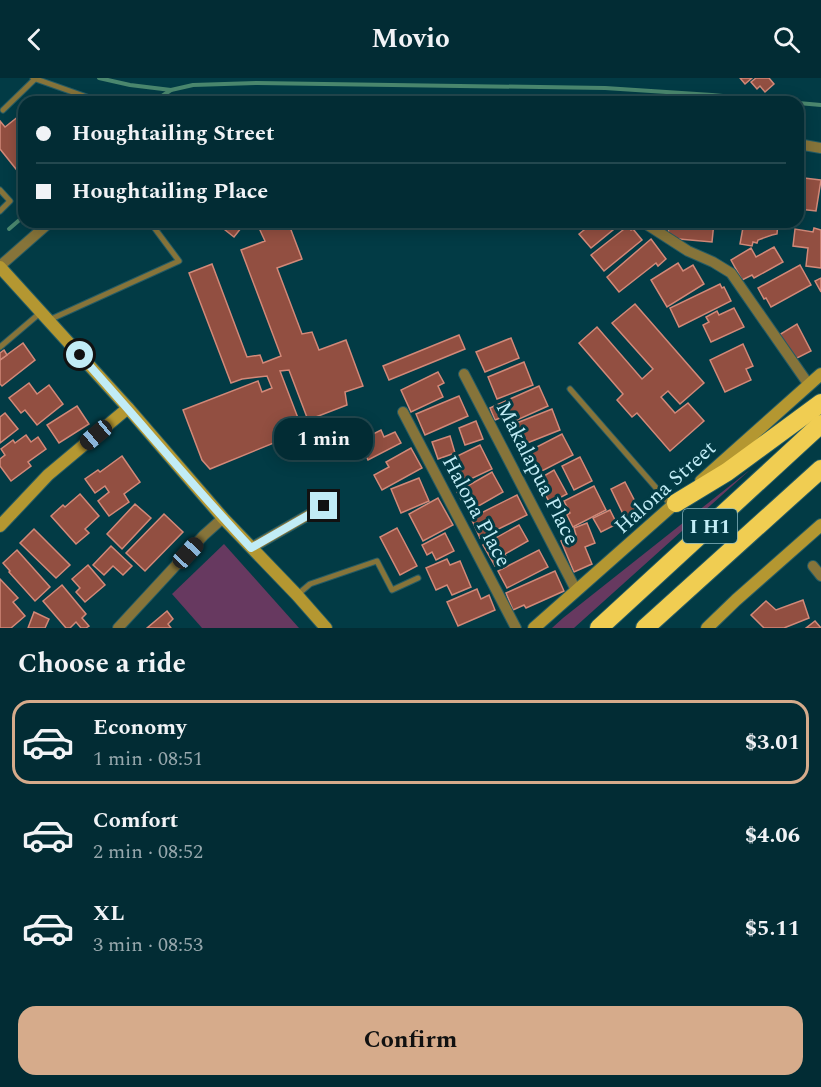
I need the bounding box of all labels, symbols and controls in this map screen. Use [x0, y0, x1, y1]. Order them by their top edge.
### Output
text: Movio [371, 18, 450, 60]
icon: back [18, 23, 51, 56]
icon: search [770, 23, 803, 56]
text: Houghtailing Street [72, 117, 274, 150]
text: Houghtailing Place [72, 175, 268, 208]
route start [66, 341, 93, 368]
street label: Makalapua Place [487, 396, 587, 551]
car [76, 417, 116, 453]
callout: 1 min [274, 419, 374, 461]
text: 1 min [297, 424, 350, 454]
street label: Halona Street [608, 433, 724, 542]
street label: Halona Place [433, 450, 519, 573]
route end [310, 492, 337, 519]
road number: I H1 [683, 509, 737, 543]
car [169, 534, 207, 572]
text: Choose a ride [18, 643, 186, 685]
text: Economy [93, 711, 186, 744]
icon: car [21, 715, 75, 769]
text: $3.01 [745, 726, 800, 759]
text: 1 min · 08:51 [93, 744, 203, 774]
text: Comfort [93, 804, 178, 837]
icon: car [21, 808, 75, 862]
text: $4.06 [745, 819, 800, 852]
text: 2 min · 08:52 [93, 837, 203, 867]
text: XL [93, 897, 124, 930]
icon: car [21, 901, 75, 955]
text: $5.11 [745, 912, 800, 945]
text: 3 min · 08:53 [93, 930, 203, 960]
button: Confirm [18, 1006, 803, 1075]

